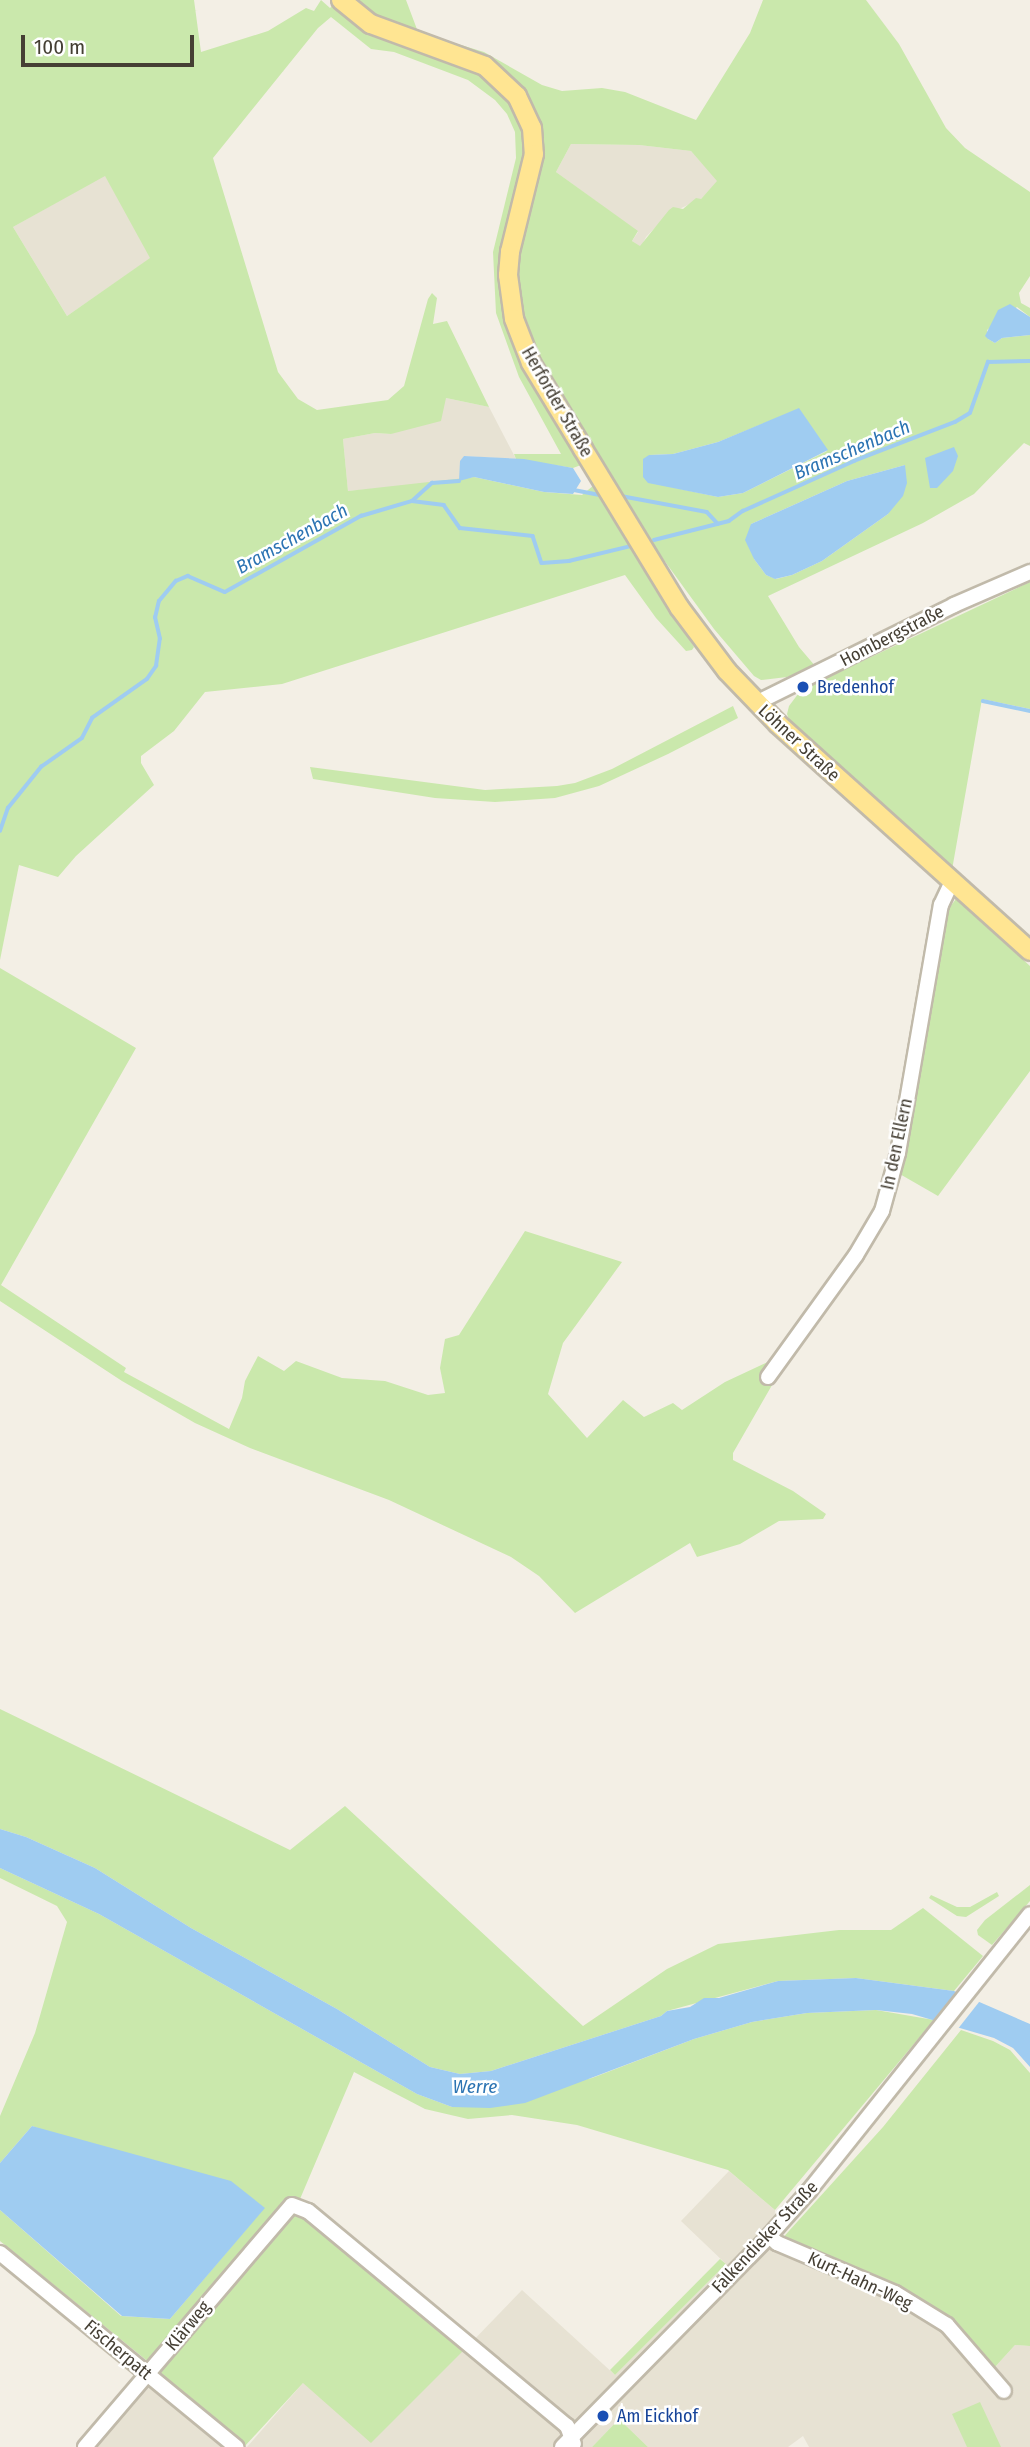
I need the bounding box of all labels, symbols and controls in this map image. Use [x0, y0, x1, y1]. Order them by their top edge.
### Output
scale bar [24, 21, 198, 65]
text: 100 m [34, 34, 85, 60]
street label: Herforder Straße [517, 343, 597, 461]
water label: Bramschenbach [791, 415, 913, 485]
water label: Bramschenbach [232, 499, 352, 579]
street label: Hombergstraße [836, 601, 948, 671]
place label: Bredenhof [817, 676, 894, 698]
marker: Bredenhof [795, 679, 811, 695]
street label: Löhner Straße [754, 700, 844, 786]
street label: In den Ellern [877, 1096, 917, 1192]
water label: Werre [453, 2076, 497, 2098]
street label: Falkendieker Straße [708, 2176, 822, 2298]
street label: Kurt-Hahn-Weg [804, 2247, 916, 2315]
street label: Klärweg [161, 2297, 215, 2355]
street label: Fischerpatt [80, 2315, 156, 2385]
place label: Am Eickhof [617, 2405, 698, 2427]
marker: Am Eickhof [595, 2408, 611, 2424]

